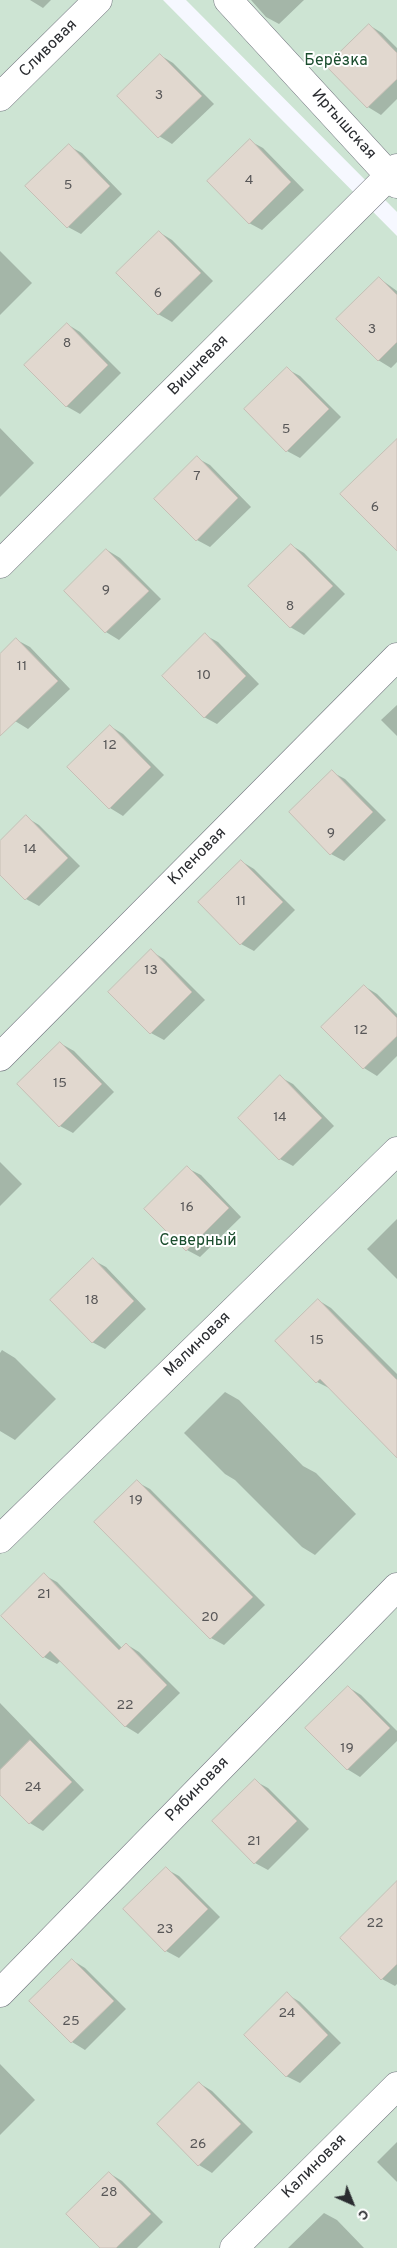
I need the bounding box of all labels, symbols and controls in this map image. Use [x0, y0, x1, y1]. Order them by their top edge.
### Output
street label: Сливовая [16, 16, 82, 82]
park label: Берёзка [304, 52, 368, 72]
street label: Иртышская [306, 86, 380, 164]
house number: 3 [155, 88, 163, 104]
house number: 4 [245, 173, 253, 189]
house number: 5 [64, 178, 72, 194]
house number: 6 [154, 286, 162, 302]
house number: 3 [368, 322, 376, 338]
street label: Вишневая [165, 332, 233, 400]
house number: 8 [63, 336, 71, 352]
house number: 5 [282, 422, 290, 438]
house number: 7 [193, 469, 201, 485]
house number: 6 [371, 500, 379, 516]
house number: 9 [102, 583, 110, 599]
house number: 8 [286, 599, 294, 615]
house number: 11 [17, 659, 27, 675]
house number: 10 [197, 668, 211, 684]
house number: 12 [103, 738, 117, 754]
street label: Кленовая [165, 824, 231, 890]
house number: 9 [327, 826, 335, 842]
house number: 14 [23, 842, 37, 858]
house number: 11 [236, 894, 246, 910]
house number: 13 [144, 963, 158, 979]
house number: 12 [354, 1023, 368, 1039]
house number: 15 [53, 1076, 67, 1092]
house number: 14 [273, 1110, 287, 1126]
house number: 16 [180, 1200, 194, 1216]
park label: Северный [159, 1232, 237, 1252]
house number: 18 [85, 1293, 99, 1309]
street label: Малиновая [161, 1308, 235, 1382]
house number: 15 [310, 1333, 324, 1349]
house number: 19 [129, 1493, 143, 1509]
house number: 21 [37, 1587, 51, 1603]
house number: 20 [201, 1610, 219, 1626]
house number: 22 [116, 1698, 134, 1714]
house number: 19 [340, 1741, 354, 1757]
street label: Рябиновая [162, 1754, 234, 1826]
house number: 24 [24, 1780, 42, 1796]
house number: 21 [247, 1834, 261, 1850]
house number: 22 [366, 1916, 384, 1932]
house number: 23 [157, 1922, 173, 1938]
house number: 24 [278, 2006, 296, 2022]
house number: 25 [62, 2014, 80, 2030]
street label: Калиновая [279, 2131, 351, 2203]
house number: 26 [190, 2137, 206, 2153]
north arrow [327, 2178, 377, 2228]
house number: 28 [100, 2185, 118, 2201]
text: С [354, 2205, 372, 2223]

